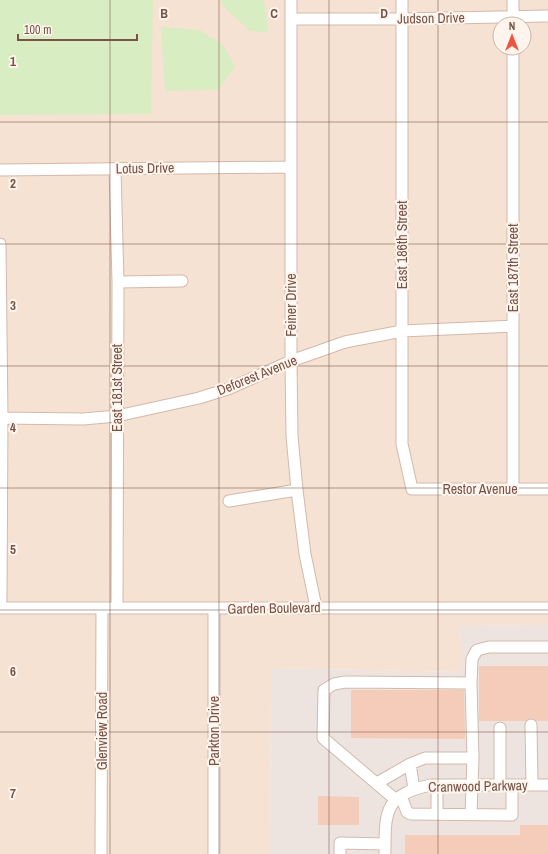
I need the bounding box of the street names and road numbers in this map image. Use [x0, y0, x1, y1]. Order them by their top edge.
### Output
street label: Judson Drive [397, 8, 465, 28]
street label: Lotus Drive [115, 158, 175, 178]
street label: East 186th Street [393, 201, 411, 289]
street label: East 187th Street [504, 224, 522, 312]
street label: Feiner Drive [282, 273, 300, 337]
street label: East 181st Street [108, 344, 126, 432]
street label: Deforest Avenue [214, 351, 300, 399]
street label: Restor Avenue [442, 480, 518, 498]
street label: Garden Boulevard [227, 598, 321, 618]
street label: Glenview Road [93, 692, 111, 770]
street label: Parkton Drive [205, 696, 223, 766]
street label: Cranwood Parkway [428, 776, 528, 796]

